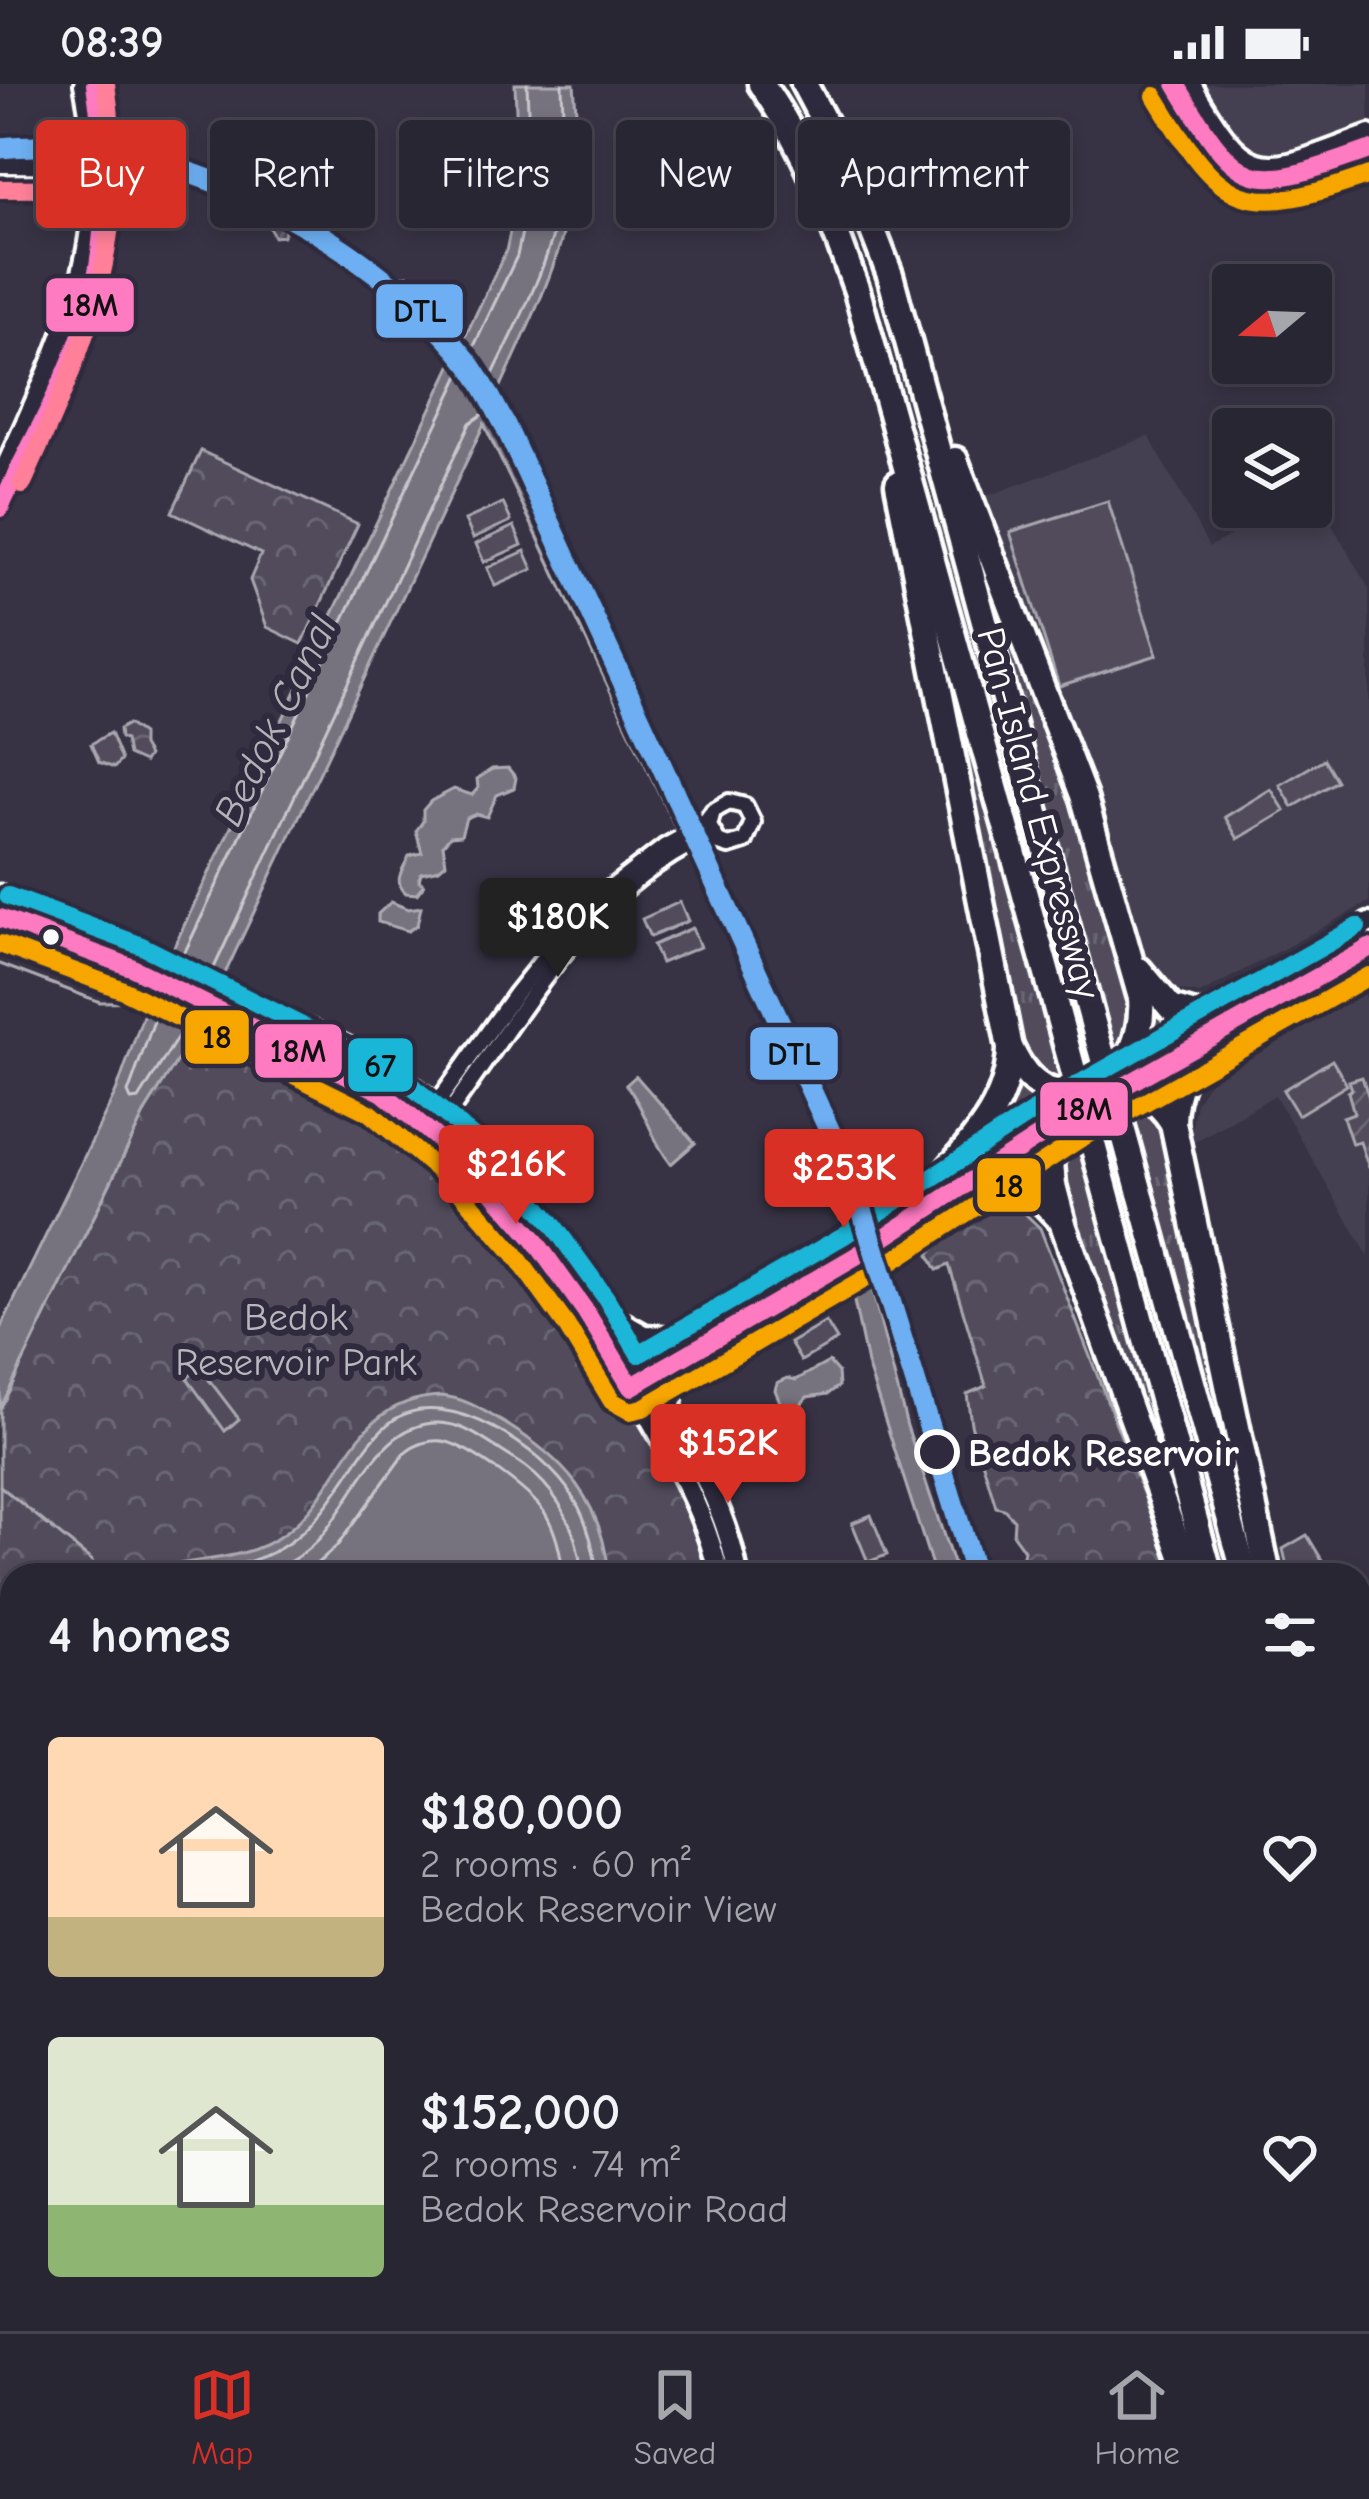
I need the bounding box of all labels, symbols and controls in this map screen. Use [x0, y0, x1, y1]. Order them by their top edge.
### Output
text: 08:39 [60, 16, 164, 68]
chip: Buy [36, 120, 186, 228]
chip: Rent [210, 120, 375, 228]
chip: Filters [399, 120, 592, 228]
chip: New [616, 120, 774, 228]
chip: Apartment [798, 120, 1070, 228]
north arrow [1212, 264, 1332, 384]
map controls [1212, 264, 1332, 528]
line badge: 18M [44, 276, 136, 334]
line badge: DTL [374, 282, 465, 340]
text: 18M [62, 286, 118, 324]
text: DTL [393, 292, 447, 330]
button: layers [1212, 408, 1332, 528]
water label: Bedok Canal [203, 607, 348, 834]
street label: Pan-Island Expressway [967, 623, 1110, 1005]
pin: $180K [474, 878, 642, 980]
text: $180K [506, 894, 610, 939]
unlabelled marker [40, 926, 62, 948]
line badge: 18 [183, 1008, 251, 1066]
text: 18 [202, 1018, 232, 1056]
line badge: 18M [253, 1022, 344, 1080]
line badge: DTL [748, 1025, 840, 1082]
text: 18M [270, 1032, 326, 1070]
text: DTL [767, 1035, 821, 1073]
line badge: 67 [346, 1036, 415, 1094]
text: 67 [364, 1047, 396, 1085]
line badge: 18M [1038, 1080, 1130, 1138]
text: 18M [1056, 1090, 1112, 1128]
pin: $216K [432, 1125, 600, 1227]
pin: $253K [760, 1129, 928, 1231]
text: $216K [466, 1141, 566, 1186]
text: $253K [792, 1145, 896, 1190]
line badge: 18 [975, 1156, 1043, 1214]
text: 18 [994, 1167, 1024, 1205]
park label: Bedok Reservoir Park [175, 1295, 417, 1385]
pin: $152K [644, 1404, 812, 1506]
text: $152K [678, 1420, 778, 1465]
marker: Bedok Reservoir [916, 1431, 958, 1473]
place label: Bedok Reservoir [968, 1431, 1239, 1476]
icon: filters [1257, 1602, 1323, 1668]
text: 4 homes [48, 1606, 231, 1665]
text: $180,000 [420, 1783, 623, 1842]
icon: home [144, 1785, 288, 1929]
icon: heart [1257, 1824, 1323, 1890]
text: 2 rooms · 60 m² [420, 1842, 691, 1887]
text: Bedok Reservoir View [420, 1887, 777, 1932]
text: $152,000 [420, 2083, 620, 2142]
icon: home [144, 2085, 288, 2229]
icon: heart [1257, 2124, 1323, 2190]
text: 2 rooms · 74 m² [420, 2142, 680, 2187]
text: Bedok Reservoir Road [420, 2187, 788, 2232]
tab: Map [189, 2362, 255, 2472]
tab: Saved [634, 2362, 716, 2472]
tab: Home [1095, 2362, 1180, 2472]

